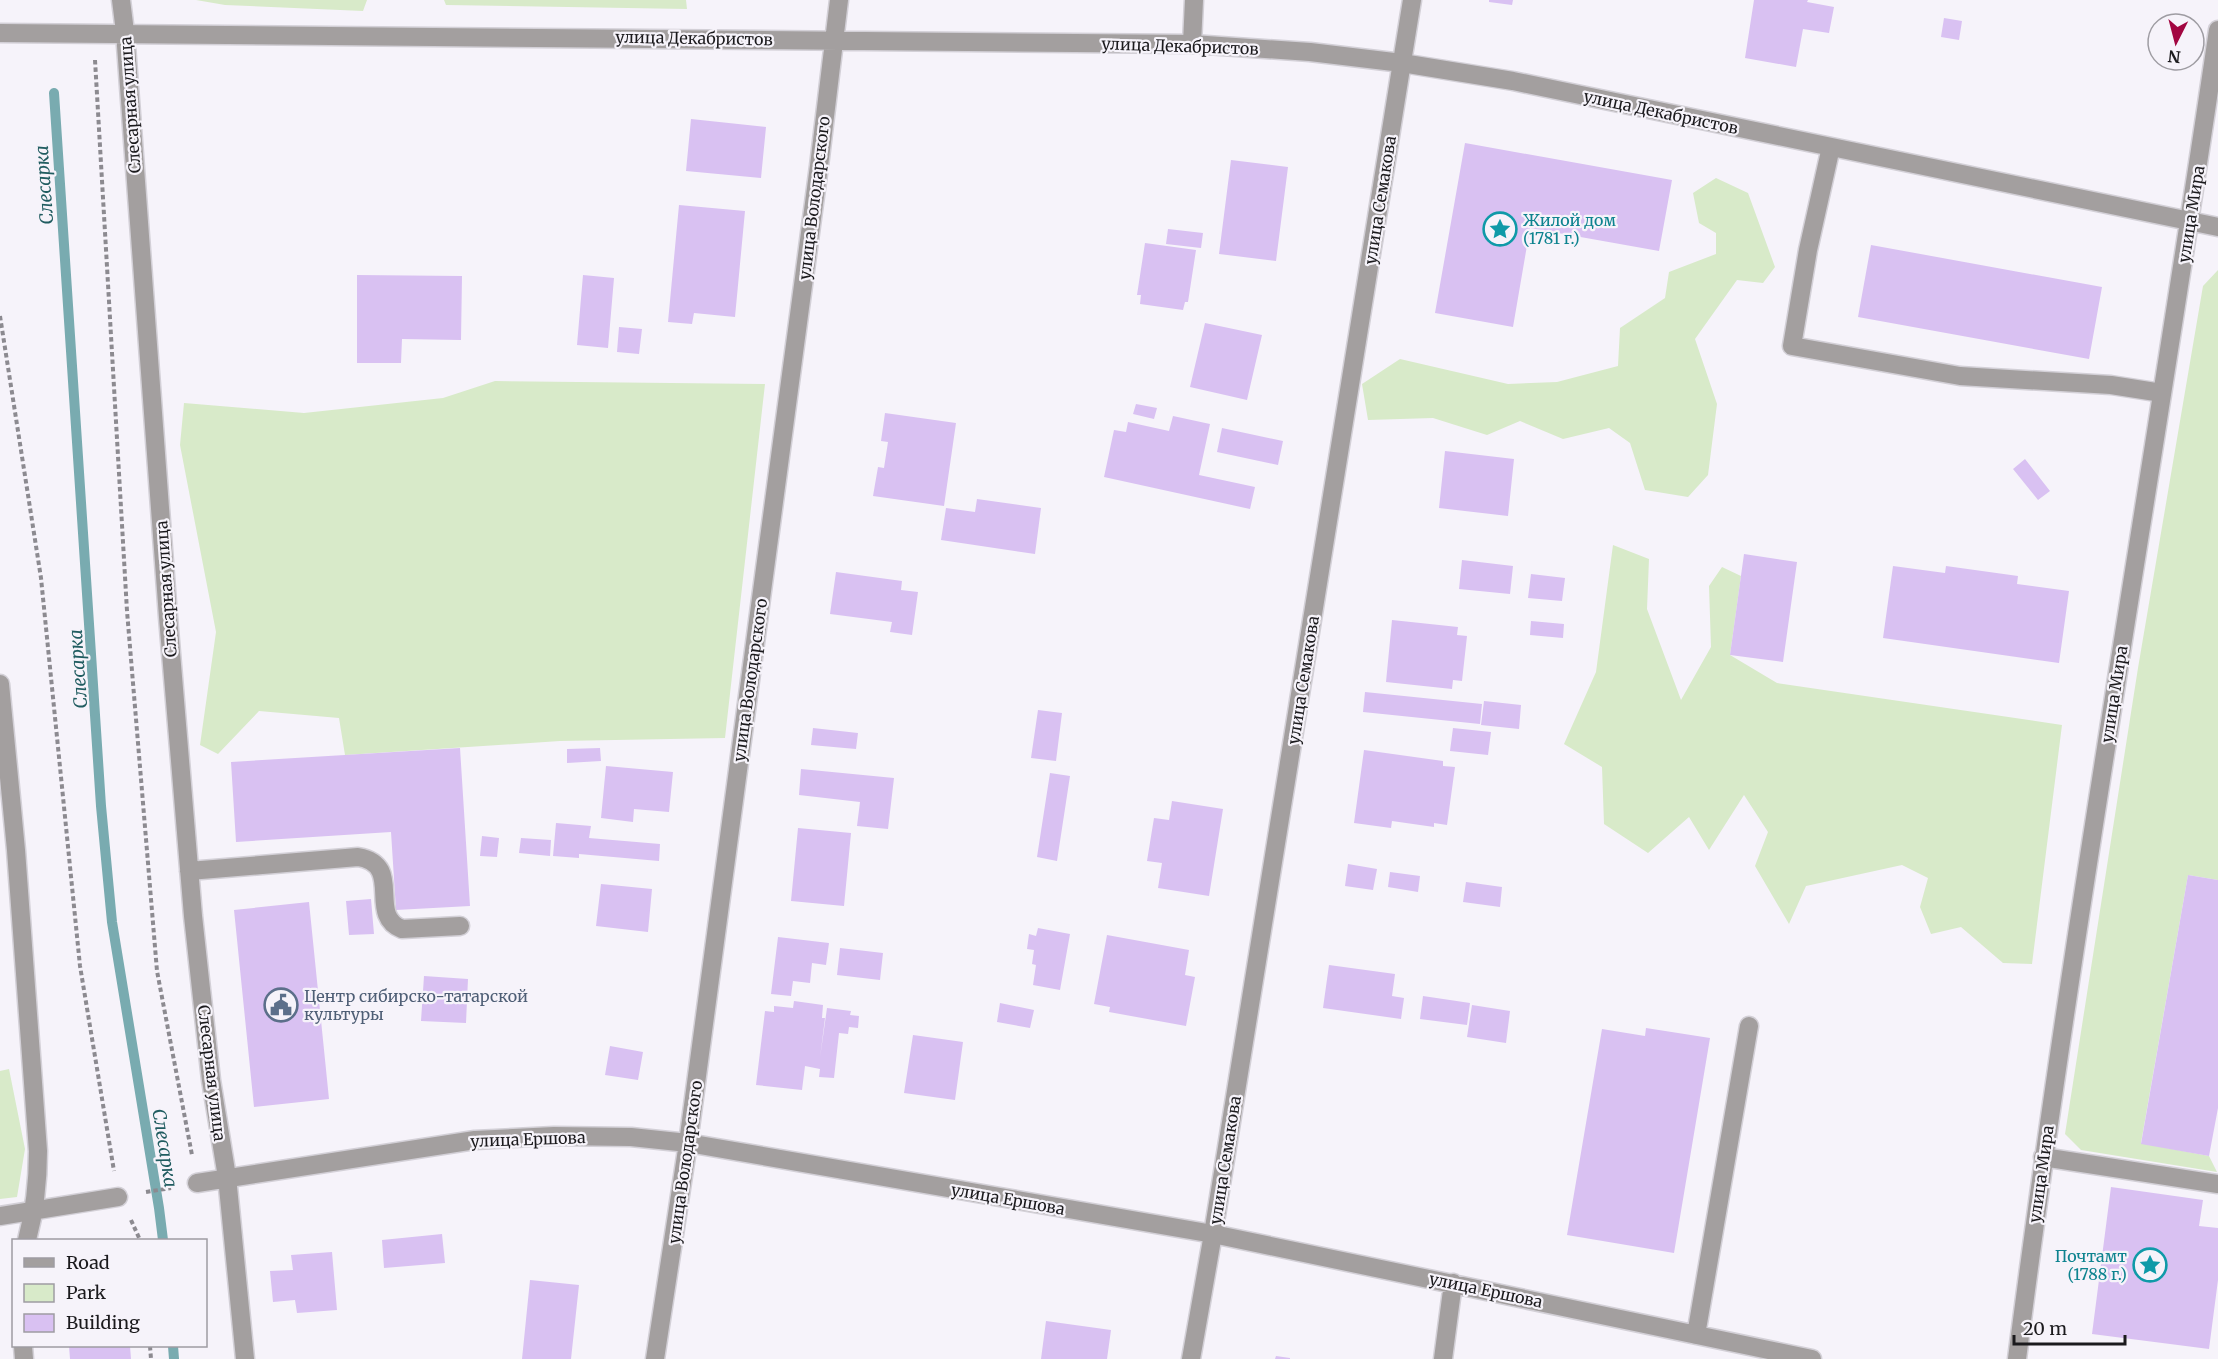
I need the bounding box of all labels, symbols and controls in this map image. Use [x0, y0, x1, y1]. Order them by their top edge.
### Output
north arrow [2146, 12, 2206, 72]
street label: улица Декабристов [615, 27, 773, 49]
street label: улица Декабристов [1101, 33, 1259, 59]
street label: Слесарная улица [115, 36, 145, 174]
text: N [2167, 46, 2182, 68]
street label: улица Декабристов [1582, 86, 1740, 138]
street label: улица Володарского [794, 115, 834, 281]
street label: улица Семакова [1360, 134, 1400, 266]
water label: Слесарка [30, 145, 58, 225]
street label: улица Мира [2173, 164, 2209, 264]
place label: Жилой дом (1781 г.) [1523, 210, 1616, 248]
place icon: Жилой дом (1781 г.) [1482, 211, 1518, 247]
street label: Слесарная улица [151, 520, 181, 658]
street label: улица Володарского [729, 597, 771, 763]
street label: улица Семакова [1283, 614, 1323, 746]
water label: Слесарка [64, 629, 92, 709]
street label: улица Мира [2096, 644, 2132, 744]
place label: Центр сибирско-татарской культуры [304, 986, 528, 1024]
public building icon: Центр сибирско-татарской культуры [263, 987, 299, 1023]
street label: Слесарная улица [194, 1004, 230, 1143]
street label: улица Володарского [664, 1079, 706, 1245]
street label: улица Семакова [1205, 1094, 1245, 1226]
water label: Слесарка [147, 1107, 183, 1189]
street label: улица Мира [2024, 1124, 2058, 1224]
street label: улица Ершова [470, 1127, 586, 1151]
street label: улица Ершова [949, 1179, 1067, 1219]
legend [12, 1239, 207, 1347]
place label: Почтамт (1788 г.) [2055, 1246, 2127, 1284]
place icon: Почтамт (1788 г.) [2132, 1247, 2168, 1283]
text: Road [66, 1251, 110, 1274]
street label: улица Ершова [1428, 1268, 1545, 1312]
text: Park [66, 1281, 107, 1304]
scale bar [2014, 1308, 2125, 1346]
text: Building [66, 1311, 140, 1334]
text: 20 m [2023, 1317, 2067, 1340]

